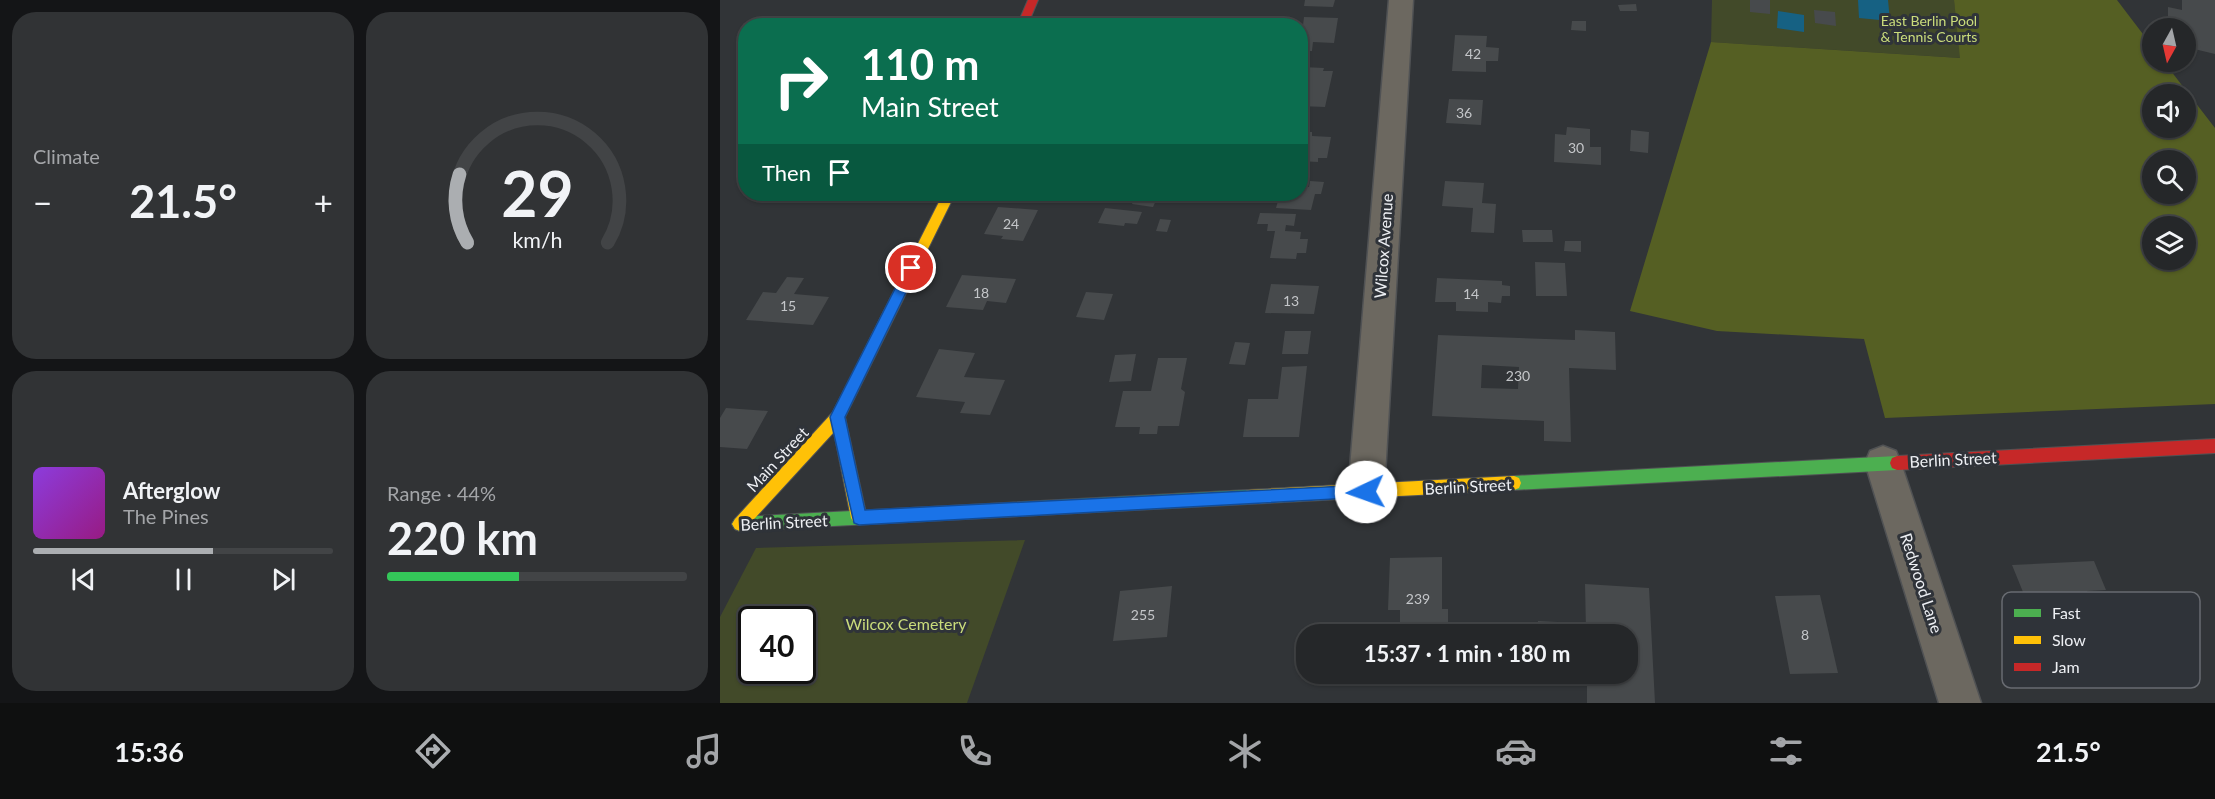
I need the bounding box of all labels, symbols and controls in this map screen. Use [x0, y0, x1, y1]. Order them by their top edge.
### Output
park label: East Berlin Pool & Tennis Courts [1881, 12, 1977, 45]
north arrow [2142, 18, 2196, 72]
map controls [2142, 18, 2196, 270]
text: 110 m [861, 39, 979, 89]
icon: right [762, 42, 840, 120]
house number: 42 [1465, 45, 1481, 62]
button: sound [2142, 84, 2196, 138]
text: Main Street [861, 90, 999, 123]
house number: 36 [1456, 104, 1472, 121]
house number: 30 [1568, 139, 1584, 156]
text: Climate [33, 144, 100, 168]
button: search [2142, 150, 2196, 204]
text: 29 [501, 155, 573, 230]
icon: arrive [823, 156, 856, 189]
text: Then [762, 159, 811, 186]
text: 21.5° [129, 174, 237, 228]
text: − [33, 182, 52, 222]
text: + [314, 182, 333, 222]
street label: Wilcox Avenue [1370, 193, 1396, 299]
house number: 24 [1003, 215, 1019, 232]
button: layers [2142, 216, 2196, 270]
text: km/h [512, 227, 562, 253]
pin [885, 242, 936, 293]
icon: arrive [894, 251, 927, 284]
house number: 18 [973, 284, 989, 301]
house number: 14 [1463, 285, 1479, 302]
house number: 13 [1283, 292, 1299, 309]
house number: 15 [780, 297, 796, 314]
house number: 230 [1506, 367, 1530, 384]
street label: Main Street [742, 423, 812, 495]
street label: Berlin Street [1909, 447, 1997, 471]
position arrow [1334, 460, 1398, 524]
street label: Berlin Street [1424, 474, 1512, 498]
text: Afterglow [123, 477, 220, 504]
text: Range · 44% [387, 481, 496, 505]
text: The Pines [123, 504, 209, 528]
street label: Berlin Street [740, 510, 828, 534]
text: 220 km [387, 511, 538, 565]
street label: Redwood Lane [1897, 531, 1947, 635]
icon: previous [67, 563, 100, 596]
icon: pause [167, 563, 200, 596]
icon: next [267, 563, 300, 596]
house number: 239 [1406, 590, 1430, 607]
legend [2002, 592, 2200, 688]
text: Fast [2052, 603, 2081, 622]
speed limit sign: 40 [738, 606, 816, 684]
house number: 255 [1131, 606, 1155, 623]
park label: Wilcox Cemetery [845, 614, 967, 633]
house number: 8 [1801, 626, 1809, 643]
text: Slow [2052, 630, 2086, 649]
text: 15:37 · 1 min · 180 m [1364, 640, 1570, 667]
text: Jam [2052, 657, 2080, 676]
icon: directions [412, 730, 454, 772]
icon: music [683, 730, 725, 772]
icon: phone [954, 730, 996, 772]
icon: climate [1224, 730, 1266, 772]
icon: car [1495, 730, 1537, 772]
icon: filters [1765, 730, 1807, 772]
text: 15:36 [114, 735, 184, 768]
text: 21.5° [2036, 735, 2101, 768]

